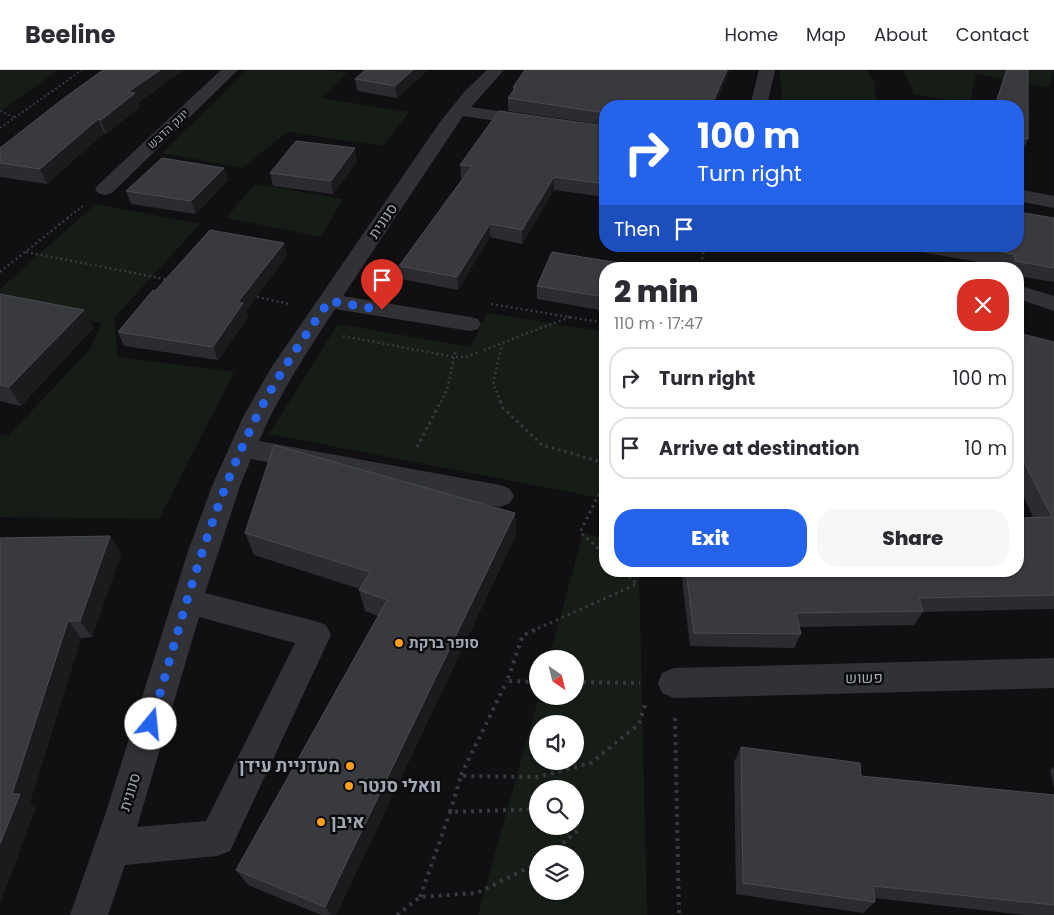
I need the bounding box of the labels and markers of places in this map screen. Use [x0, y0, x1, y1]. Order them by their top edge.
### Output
pin [361, 259, 403, 310]
place label: סופר ברקת [409, 632, 479, 653]
marker: סופר ברקת [393, 637, 405, 649]
place label: מעדניית עידן [239, 753, 340, 778]
marker: מעדניית עידן [344, 760, 356, 772]
place label: וואלי סנטר [359, 773, 441, 798]
marker: וואלי סנטר [343, 780, 355, 792]
place label: איבן [331, 809, 365, 834]
marker: איבן [315, 816, 327, 828]

